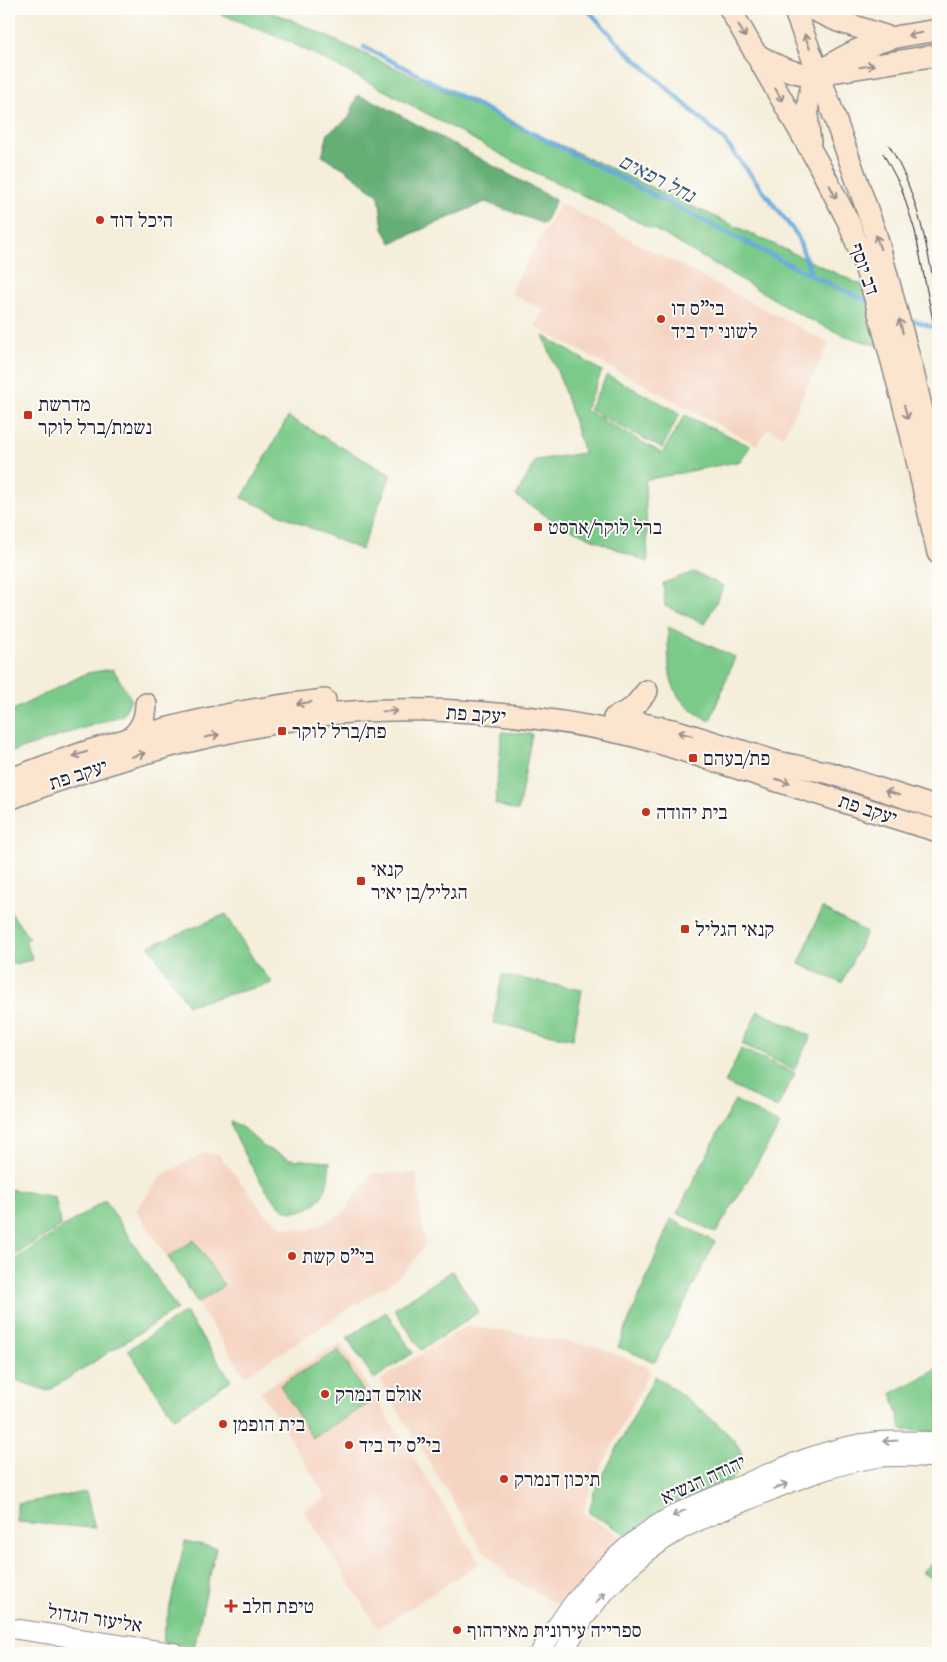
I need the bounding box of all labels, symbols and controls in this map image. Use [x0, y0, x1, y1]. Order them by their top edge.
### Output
one-way arrow [738, 23, 747, 38]
one-way arrow [907, 29, 923, 39]
one-way arrow [802, 34, 811, 50]
one-way arrow [859, 61, 875, 71]
one-way arrow [775, 88, 785, 102]
water label: נחל רפאים [615, 148, 701, 209]
one-way arrow [828, 184, 838, 199]
place label: היכל דוד [110, 208, 173, 232]
marker: היכל דוד [94, 214, 106, 226]
one-way arrow [873, 234, 883, 250]
street label: דב יוסף [845, 240, 885, 298]
place label: בי"ס דו לשוני יד ביד [671, 296, 758, 343]
marker: בי"ס דו לשוני יד ביד [655, 313, 667, 325]
one-way arrow [896, 318, 905, 334]
place label: מדרשת נשמת/ברל לוקר [38, 392, 152, 439]
one-way arrow [901, 403, 911, 419]
marker: מדרשת נשמת/ברל לוקר [22, 409, 34, 421]
place label: ברל לוקר/ארסט [548, 515, 662, 539]
marker: ברל לוקר/ארסט [532, 521, 544, 533]
one-way arrow [297, 698, 313, 708]
street label: יעקב פת [445, 700, 507, 728]
one-way arrow [382, 706, 398, 716]
place label: פת/ברל לוקר [292, 719, 387, 743]
marker: פת/ברל לוקר [276, 725, 288, 737]
one-way arrow [678, 728, 694, 738]
one-way arrow [204, 731, 220, 740]
place label: פת/בעהם [703, 746, 770, 770]
one-way arrow [72, 750, 88, 760]
one-way arrow [129, 750, 145, 760]
marker: פת/בעהם [687, 752, 699, 764]
street label: יעקב פת [46, 753, 110, 795]
one-way arrow [775, 777, 791, 787]
one-way arrow [884, 787, 900, 797]
street label: יעקב פת [836, 788, 900, 830]
place label: בית יהודה [656, 800, 728, 824]
marker: בית יהודה [640, 806, 652, 818]
place label: קנאי הגליל/בן יאיר [371, 857, 468, 904]
marker: קנאי הגליל/בן יאיר [355, 875, 367, 887]
place label: קנאי הגליל [695, 917, 774, 941]
marker: קנאי הגליל [679, 923, 691, 935]
place label: בי"ס קשת [302, 1244, 374, 1268]
marker: בי"ס קשת [286, 1250, 298, 1262]
place label: אולם דנמרק [335, 1382, 422, 1406]
marker: אולם דנמרק [319, 1388, 331, 1400]
place label: בית הופמן [233, 1412, 305, 1436]
marker: בית הופמן [217, 1418, 229, 1430]
place label: בי"ס יד ביד [359, 1433, 441, 1457]
one-way arrow [882, 1437, 898, 1446]
marker: בי"ס יד ביד [343, 1439, 355, 1451]
street label: יהודה הנשיא [657, 1449, 749, 1509]
place label: תיכון דנמרק [514, 1467, 601, 1491]
marker: תיכון דנמרק [498, 1473, 510, 1485]
one-way arrow [773, 1481, 788, 1490]
one-way arrow [672, 1509, 687, 1519]
one-way arrow [594, 1592, 605, 1605]
place label: טיפת חלב [242, 1594, 314, 1618]
street label: אליעזר הגדול [46, 1599, 144, 1637]
marker: טיפת חלב [224, 1599, 238, 1613]
place label: ספרייה עירונית מאירהוף [467, 1618, 642, 1642]
marker: ספרייה עירונית מאירהוף [451, 1624, 463, 1636]

